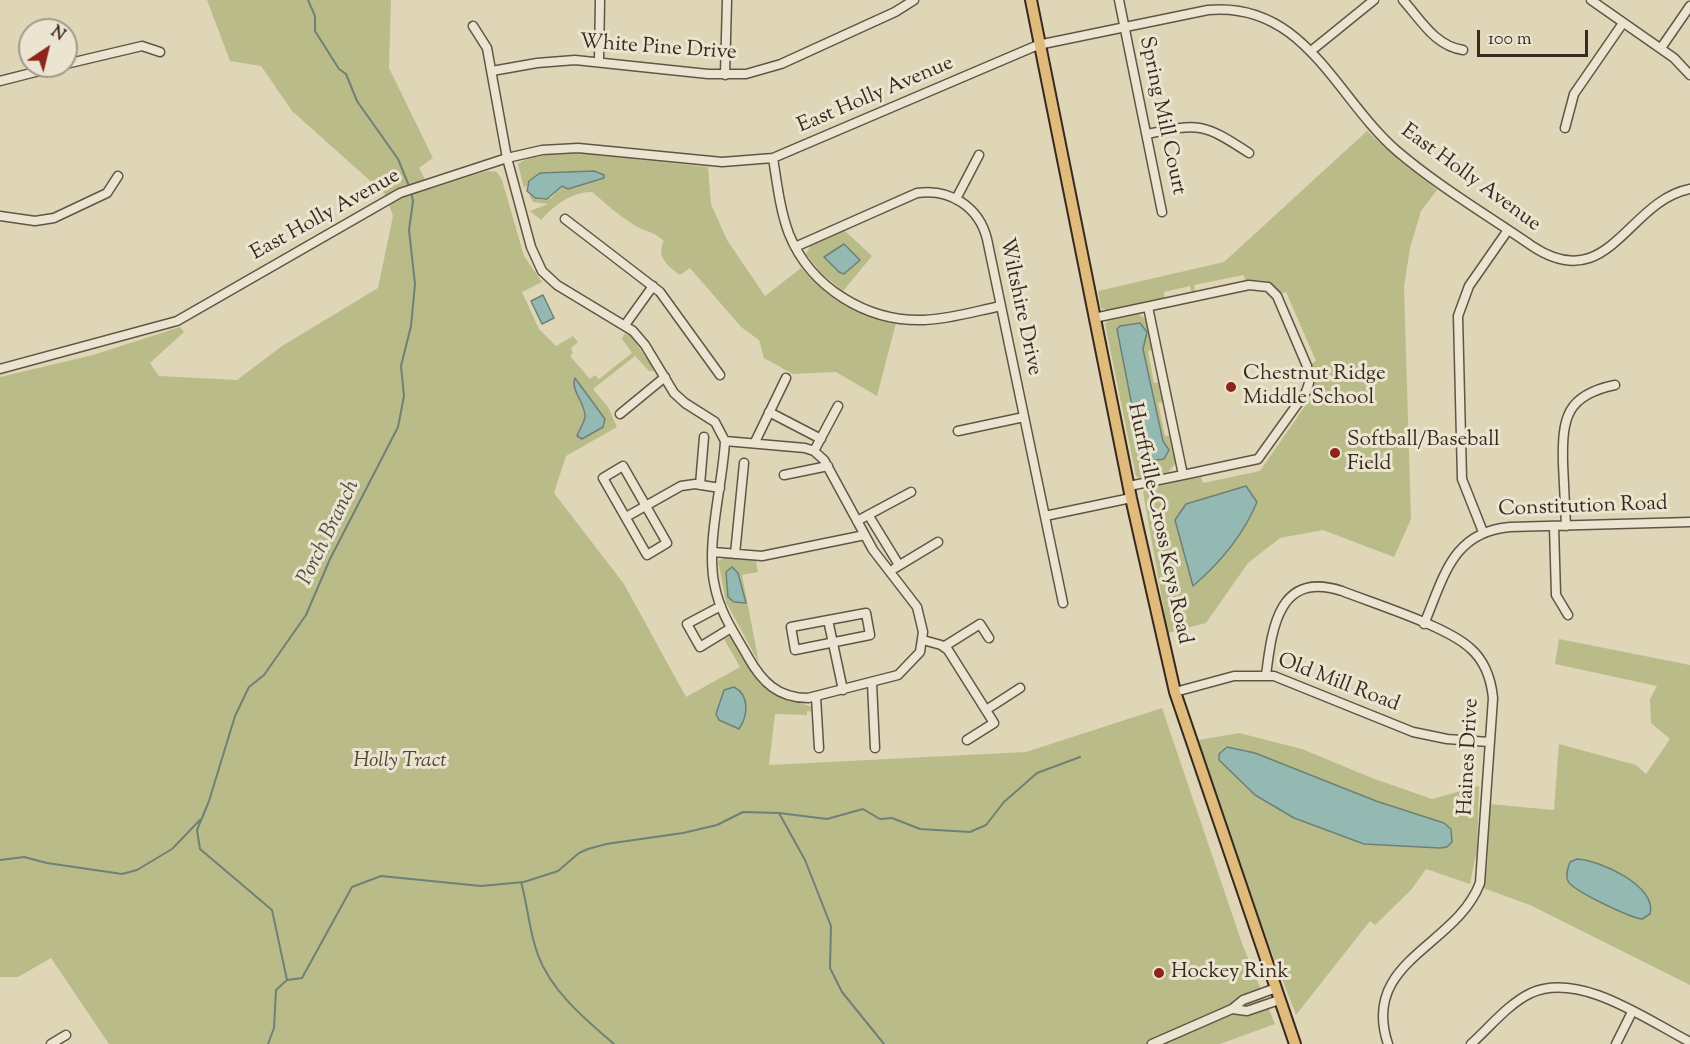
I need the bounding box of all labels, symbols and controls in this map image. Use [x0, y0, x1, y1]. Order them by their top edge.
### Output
north arrow [18, 18, 78, 78]
scale bar [1480, 18, 1591, 56]
text: N [46, 21, 69, 48]
text: 100 m [1488, 27, 1532, 53]
street label: White Pine Drive [579, 31, 737, 67]
street label: Spring Mill Court [1132, 34, 1190, 198]
street label: East Holly Avenue [794, 52, 958, 140]
street label: East Holly Avenue [1395, 120, 1545, 238]
street label: East Holly Avenue [247, 165, 405, 267]
street label: Wiltshire Drive [992, 236, 1046, 378]
place label: Chestnut Ridge Middle School [1243, 362, 1386, 412]
marker: Chestnut Ridge Middle School [1224, 380, 1238, 394]
street label: Hurffville-Cross Keys Road [1120, 401, 1196, 647]
place label: Softball/Baseball Field [1347, 428, 1500, 478]
marker: Softball/Baseball Field [1328, 446, 1342, 460]
water label: Porch Branch [293, 476, 367, 590]
street label: Constitution Road [1498, 492, 1668, 524]
street label: Old Mill Road [1273, 649, 1403, 719]
street label: Haines Drive [1454, 698, 1486, 816]
park label: Holly Tract [353, 749, 447, 775]
place label: Hockey Rink [1171, 960, 1289, 986]
marker: Hockey Rink [1152, 966, 1166, 980]

